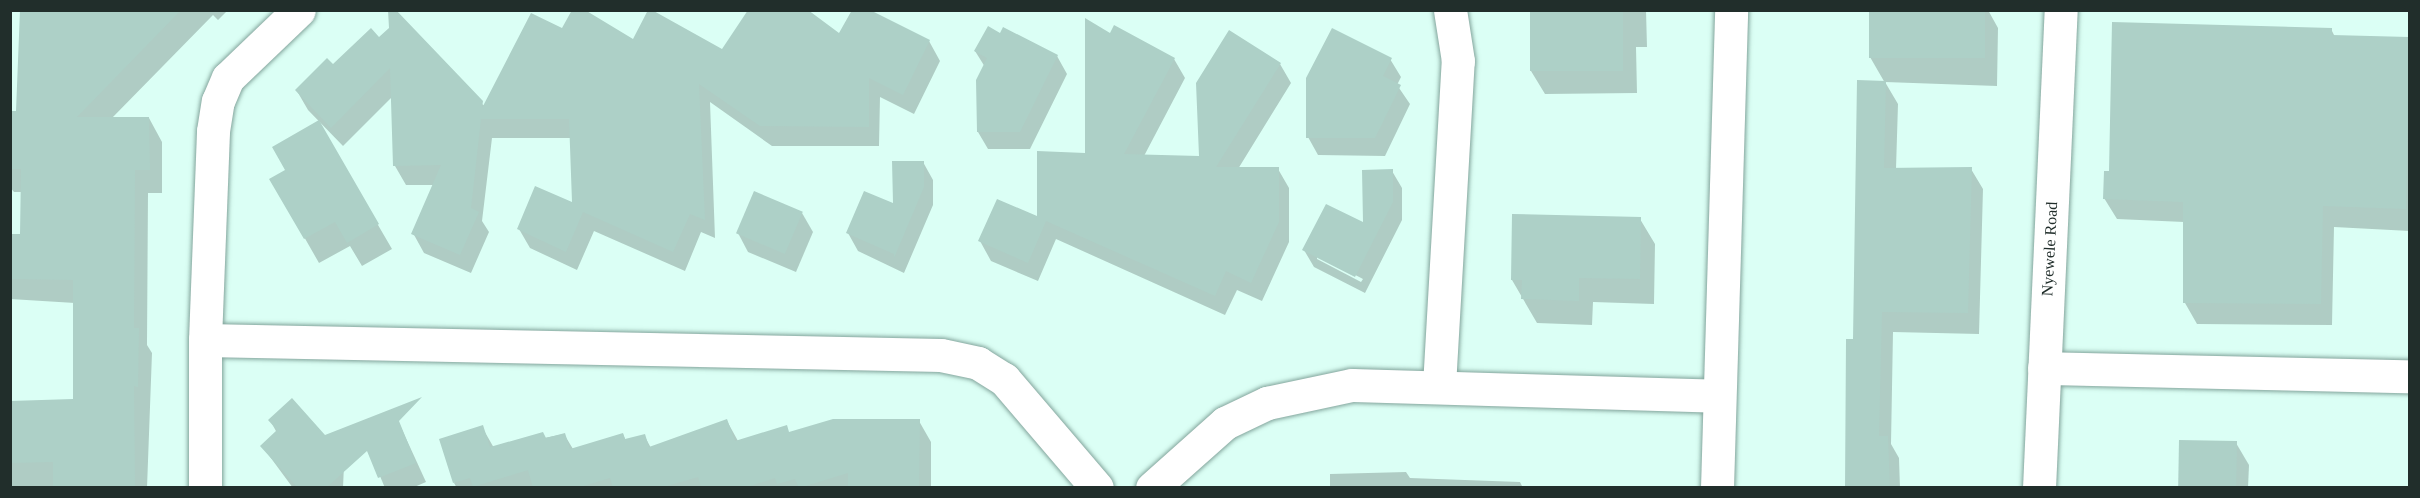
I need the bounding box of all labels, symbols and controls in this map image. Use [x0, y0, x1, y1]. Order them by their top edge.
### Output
street label: Nyewele Road [2038, 201, 2062, 297]

